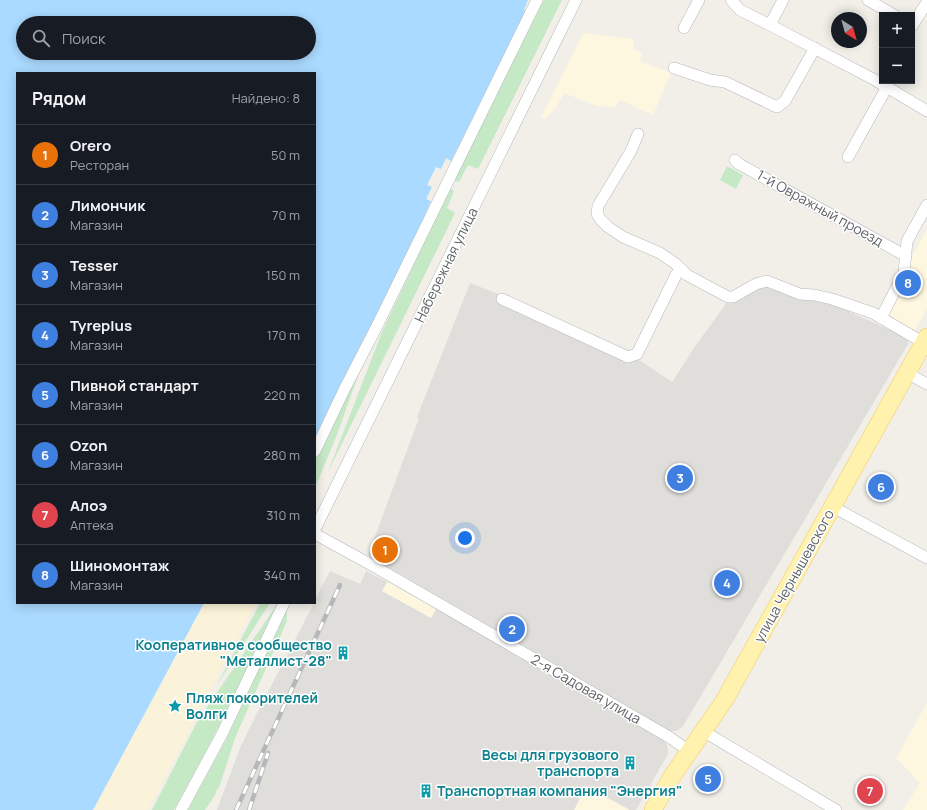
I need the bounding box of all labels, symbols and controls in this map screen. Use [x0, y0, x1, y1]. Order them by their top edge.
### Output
north arrow [831, 12, 867, 48]
map controls [879, 12, 915, 84]
button: + [879, 12, 915, 48]
search box [16, 16, 316, 60]
icon: search [30, 27, 52, 49]
text: Поиск [62, 28, 106, 49]
button: − [879, 48, 915, 84]
text: Рядом [32, 87, 86, 110]
text: Найдено: 8 [232, 89, 300, 107]
text: Orero [70, 135, 111, 156]
text: 1 [42, 146, 48, 164]
text: 50 m [271, 146, 300, 164]
text: Ресторан [70, 156, 129, 174]
street label: 1-й Овражный проезд [754, 165, 887, 250]
text: Лимончик [70, 195, 145, 216]
street label: Набережная улица [409, 204, 482, 325]
text: 2 [41, 206, 49, 224]
text: 70 m [272, 206, 300, 224]
text: Магазин [70, 216, 123, 234]
text: Tesser [70, 255, 118, 276]
text: 3 [41, 266, 49, 284]
text: 150 m [266, 266, 300, 284]
pin: 8 [895, 268, 921, 298]
text: Магазин [70, 276, 123, 294]
text: Tyreplus [70, 315, 132, 336]
text: 4 [41, 326, 49, 344]
text: 170 m [267, 326, 300, 344]
text: Магазин [70, 336, 123, 354]
text: Пивной стандарт [70, 375, 199, 396]
text: 5 [41, 386, 49, 404]
text: 220 m [264, 386, 300, 404]
text: Магазин [70, 396, 123, 414]
text: Ozon [70, 435, 107, 456]
text: 6 [41, 446, 49, 464]
text: 280 m [263, 446, 300, 464]
text: Магазин [70, 456, 123, 474]
pin: 3 [667, 463, 693, 493]
pin: 6 [868, 472, 894, 502]
text: Алоэ [70, 495, 107, 516]
text: 7 [42, 506, 48, 524]
text: 310 m [266, 506, 300, 524]
street label: улица Чернышевского [749, 506, 838, 646]
text: Аптека [70, 516, 114, 534]
your location [455, 528, 475, 548]
pin: 1 [372, 535, 398, 565]
text: Шиномонтаж [70, 555, 169, 576]
text: 8 [41, 566, 49, 584]
text: 340 m [264, 566, 300, 584]
pin: 4 [714, 568, 740, 598]
text: Магазин [70, 576, 123, 594]
pin: 2 [499, 614, 525, 644]
place label: Кооперативное сообщество "Металлист-28" [135, 635, 332, 670]
building icon: Кооперативное сообщество "Металлист-28" [335, 645, 351, 661]
street label: 2-я Садовая улица [528, 649, 645, 728]
place label: Пляж покорителей Волги [186, 688, 318, 723]
place icon: Пляж покорителей Волги [167, 698, 183, 714]
place label: Весы для грузового транспорта [482, 745, 619, 780]
building icon: Весы для грузового транспорта [622, 755, 638, 771]
pin: 5 [695, 764, 721, 794]
pin: 7 [857, 776, 883, 806]
place label: Транспортная компания "Энергия" [437, 781, 683, 800]
building icon: Транспортная компания "Энергия" [418, 783, 434, 799]

